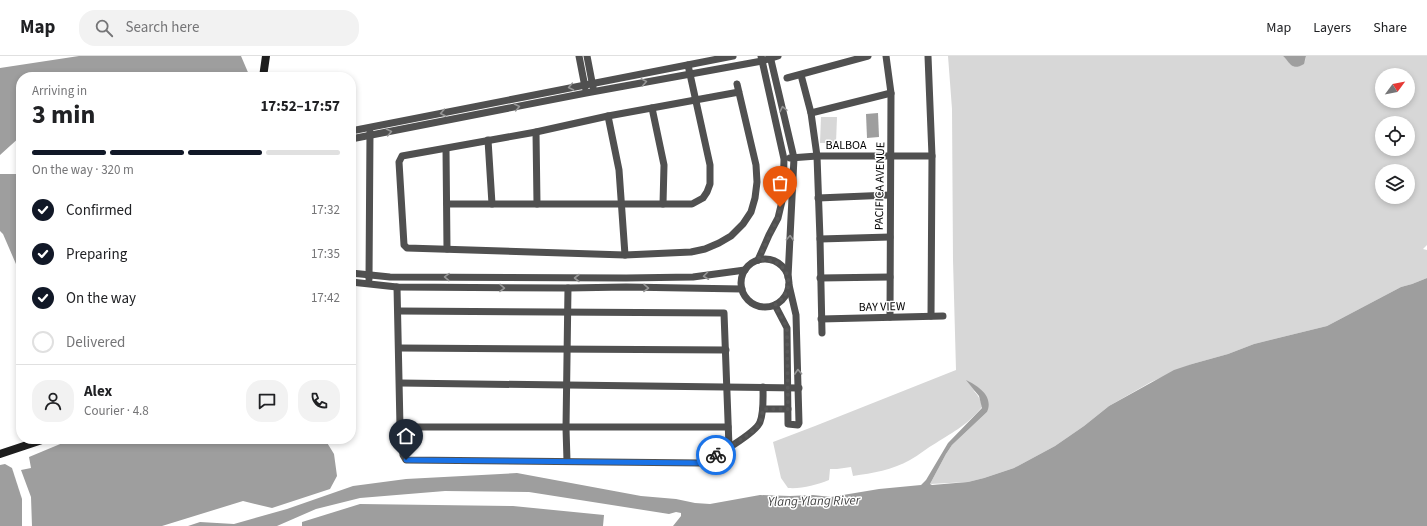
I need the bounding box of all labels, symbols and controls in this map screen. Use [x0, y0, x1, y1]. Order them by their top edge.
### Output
search box [79, 10, 359, 46]
text: Map [20, 14, 55, 41]
icon: search [93, 17, 115, 39]
text: Search here [125, 17, 199, 38]
text: Map [1266, 18, 1291, 38]
text: Layers [1313, 18, 1351, 38]
text: Share [1373, 18, 1407, 38]
north arrow [1375, 68, 1415, 108]
map controls [1375, 68, 1415, 204]
one-way arrow [641, 79, 648, 87]
text: Arriving in [32, 82, 87, 100]
one-way arrow [568, 82, 574, 90]
text: 3 min [32, 96, 95, 133]
text: 17:52–17:57 [260, 96, 340, 117]
one-way arrow [514, 103, 520, 111]
one-way arrow [779, 106, 788, 113]
one-way arrow [440, 108, 446, 116]
button: locate [1375, 116, 1415, 156]
one-way arrow [386, 128, 392, 136]
street label: BALBOA [826, 137, 867, 154]
street label: PACIFICA AVENUE [871, 142, 889, 230]
text: On the way · 320 m [32, 161, 134, 179]
button: layers [1375, 164, 1415, 204]
pin [763, 166, 797, 207]
icon: bag [769, 172, 791, 194]
icon: check [32, 199, 54, 221]
text: Confirmed [66, 200, 132, 221]
text: 17:32 [311, 201, 340, 219]
one-way arrow [786, 235, 795, 241]
icon: check [32, 243, 54, 265]
text: Preparing [66, 244, 127, 265]
text: 17:35 [311, 245, 340, 263]
one-way arrow [703, 271, 710, 280]
one-way arrow [444, 273, 450, 281]
one-way arrow [574, 274, 580, 282]
one-way arrow [643, 283, 649, 292]
one-way arrow [499, 284, 505, 292]
icon: check [32, 287, 54, 309]
text: On the way [66, 288, 136, 309]
text: 17:42 [311, 289, 340, 307]
street label: BAY VIEW [859, 298, 906, 316]
text: Delivered [66, 332, 125, 353]
one-way arrow [794, 369, 802, 375]
button: person [32, 380, 74, 422]
button: chat [246, 380, 288, 422]
button: phone [298, 380, 340, 422]
text: Alex [84, 381, 112, 402]
text: Courier · 4.8 [84, 402, 149, 420]
pin [389, 419, 423, 460]
icon: home [395, 425, 417, 447]
courier [696, 435, 736, 475]
icon: bike [705, 444, 727, 466]
water label: Ylang-Ylang River [768, 491, 861, 511]

